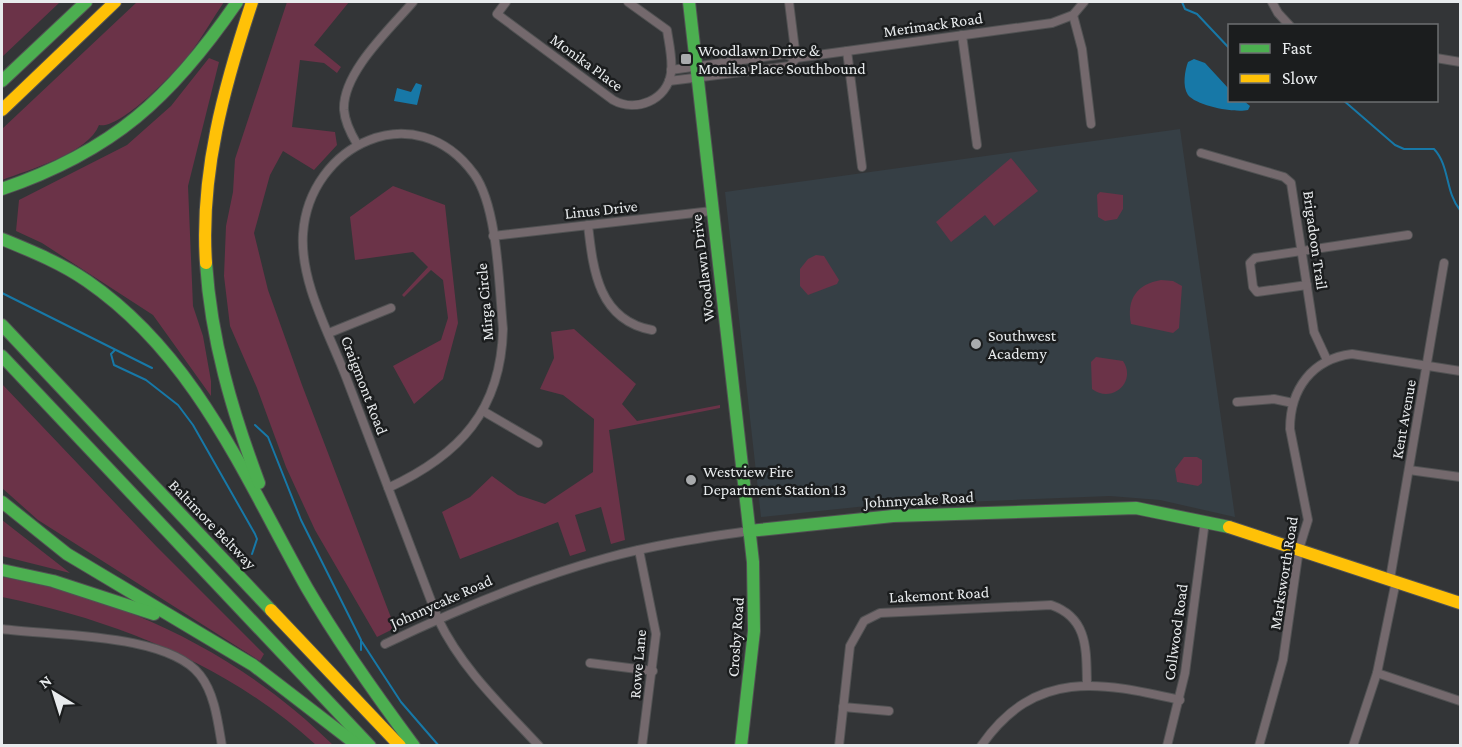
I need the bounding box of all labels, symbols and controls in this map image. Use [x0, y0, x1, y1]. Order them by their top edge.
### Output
street label: Merimack Road [882, 9, 984, 40]
legend [1228, 24, 1438, 102]
street label: Monika Place [547, 30, 626, 94]
text: Fast [1282, 38, 1313, 58]
place label: Woodlawn Drive & Monika Place Southbound [698, 42, 866, 77]
marker: Woodlawn Drive & Monika Place Southbound [679, 52, 693, 66]
text: Slow [1282, 68, 1318, 88]
street label: Brigadoon Trail [1299, 190, 1331, 291]
street label: Linus Drive [564, 197, 638, 222]
street label: Woodlawn Drive [687, 213, 718, 323]
street label: Mirga Circle [473, 262, 497, 341]
place label: Southwest Academy [988, 327, 1057, 363]
street label: Craigmont Road [337, 333, 391, 438]
marker: Southwest Academy [969, 337, 983, 351]
street label: Kent Avenue [1388, 378, 1419, 460]
place label: Westview Fire Department Station 13 [703, 463, 846, 499]
marker: Westview Fire Department Station 13 [684, 473, 698, 487]
street label: Baltimore Beltway [165, 476, 260, 574]
street label: Johnnycake Road [862, 488, 975, 512]
street label: Marksworth Road [1266, 515, 1301, 631]
street label: Johnnycake Road [386, 571, 496, 633]
street label: Collwood Road [1160, 582, 1191, 681]
street label: Lakemont Road [889, 583, 990, 606]
street label: Crosby Road [724, 596, 748, 678]
street label: Rowe Lane [626, 629, 649, 699]
north arrow [24, 663, 84, 723]
text: N [36, 671, 55, 692]

